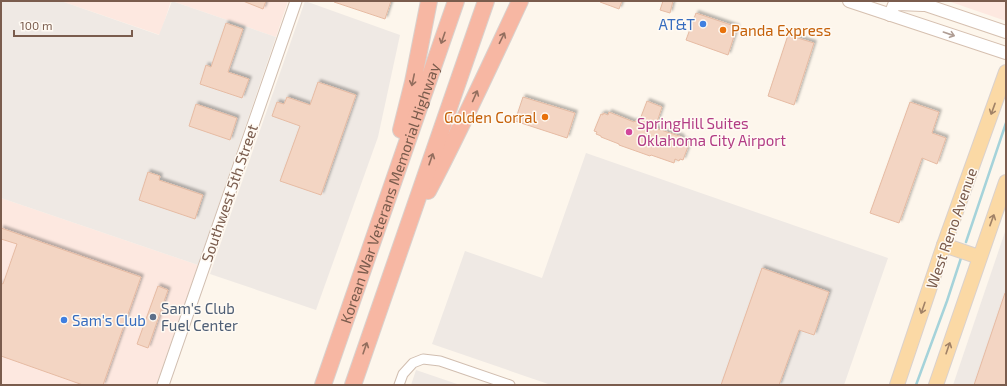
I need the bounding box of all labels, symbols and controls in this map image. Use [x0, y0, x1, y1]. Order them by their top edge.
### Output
scale bar [14, 12, 132, 38]
place label: AT&T [658, 15, 695, 33]
text: 100 m [20, 18, 52, 32]
marker: AT&T [698, 19, 708, 29]
place label: Panda Express [731, 21, 831, 39]
marker: Panda Express [718, 25, 728, 35]
one-way arrow [439, 31, 447, 43]
one-way arrow [942, 31, 955, 38]
one-way arrow [499, 32, 506, 44]
street label: Korean War Veterans Memorial Highway [336, 61, 443, 326]
one-way arrow [409, 74, 417, 87]
one-way arrow [472, 90, 479, 102]
one-way arrow [989, 103, 996, 116]
place label: Golden Corral [444, 108, 538, 126]
marker: Golden Corral [540, 112, 550, 122]
place label: SpringHill Suites Oklahoma City Airport [637, 114, 786, 149]
street label: Southwest 5th Street [197, 122, 261, 264]
marker: SpringHill Suites Oklahoma City Airport [624, 127, 634, 137]
one-way arrow [428, 152, 435, 165]
street label: West Reno Avenue [922, 165, 980, 291]
one-way arrow [989, 214, 996, 227]
place label: Sam's Club Fuel Center [161, 299, 238, 334]
one-way arrow [919, 301, 926, 314]
place label: Sam's Club [72, 311, 146, 329]
marker: Sam's Club Fuel Center [148, 312, 158, 322]
marker: Sam's Club [59, 315, 69, 325]
one-way arrow [945, 342, 952, 355]
one-way arrow [362, 343, 370, 355]

